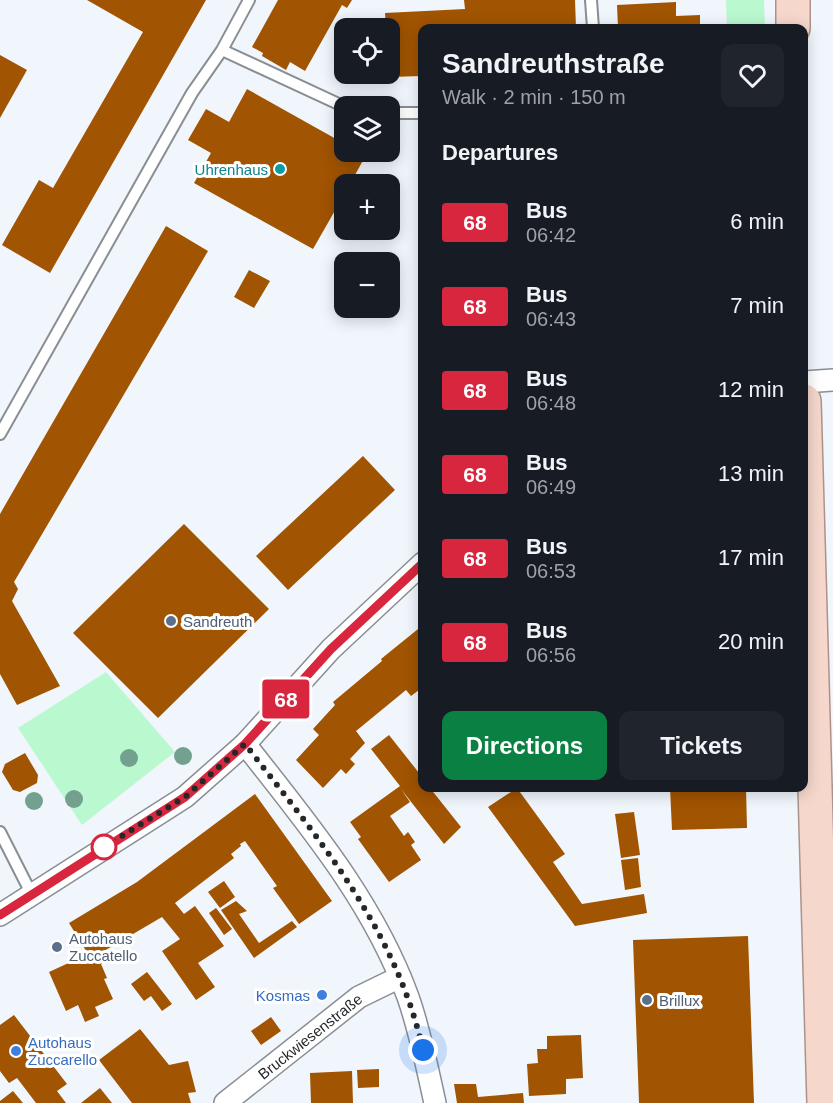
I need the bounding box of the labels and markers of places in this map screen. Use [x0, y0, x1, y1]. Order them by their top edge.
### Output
place label: Uhrenhaus [195, 161, 268, 178]
marker: Uhrenhaus [273, 162, 287, 176]
place label: Sandreuth [183, 613, 252, 630]
marker: Sandreuth [164, 614, 178, 628]
unlabelled marker [91, 834, 117, 860]
place label: Autohaus Zuccatello [69, 930, 137, 964]
marker: Autohaus Zuccatello [50, 940, 64, 954]
place label: Kosmas [256, 987, 310, 1004]
marker: Kosmas [315, 988, 329, 1002]
place label: Brillux [659, 992, 700, 1009]
marker: Brillux [640, 993, 654, 1007]
place label: Autohaus Zuccarello [28, 1034, 97, 1068]
marker: Autohaus Zuccarello [9, 1044, 23, 1058]

